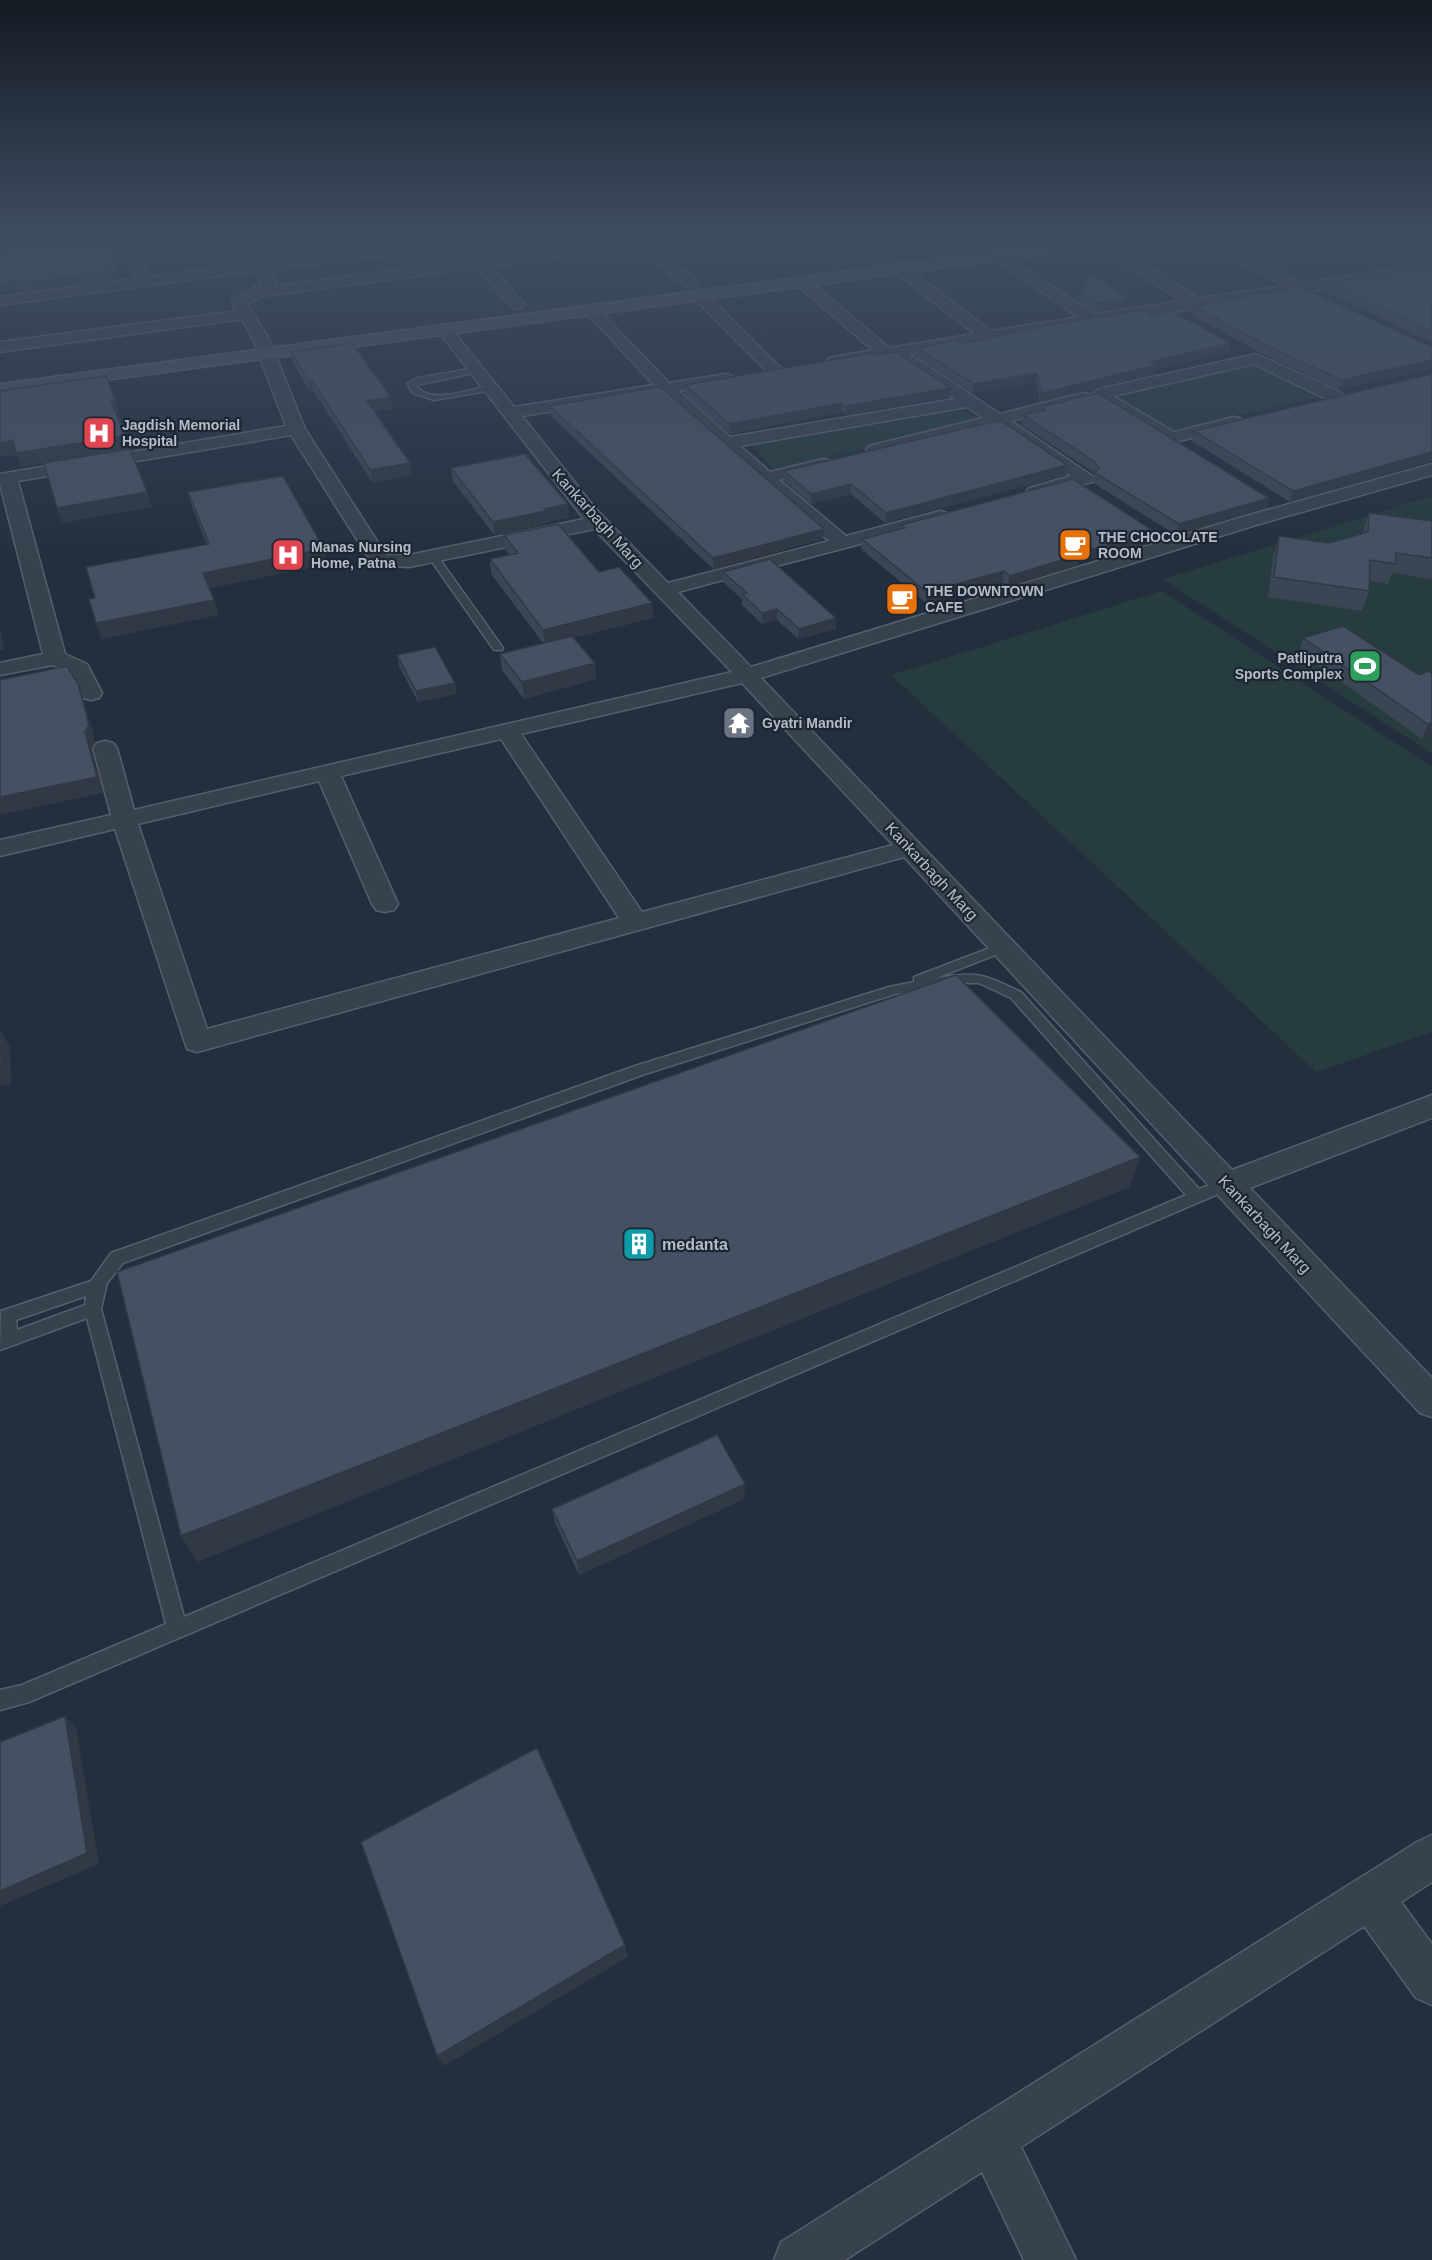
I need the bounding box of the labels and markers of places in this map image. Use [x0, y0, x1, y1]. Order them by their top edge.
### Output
hospital icon: Jagdish Memorial Hospital [81, 415, 117, 451]
place label: Jagdish Memorial Hospital [122, 417, 240, 449]
cafe icon: THE CHOCOLATE ROOM [1057, 527, 1093, 563]
place label: THE CHOCOLATE ROOM [1098, 529, 1218, 561]
hospital icon: Manas Nursing Home, Patna [270, 537, 306, 573]
place label: Manas Nursing Home, Patna [311, 539, 411, 571]
cafe icon: THE DOWNTOWN CAFE [884, 581, 920, 617]
place label: THE DOWNTOWN CAFE [925, 583, 1044, 615]
sports icon: Patliputra Sports Complex [1347, 648, 1383, 684]
place label: Patliputra Sports Complex [1235, 650, 1342, 682]
temple icon: Gyatri Mandir [721, 705, 757, 741]
place label: Gyatri Mandir [762, 715, 853, 731]
building icon: medanta [621, 1226, 657, 1262]
place label: medanta [662, 1236, 728, 1253]

